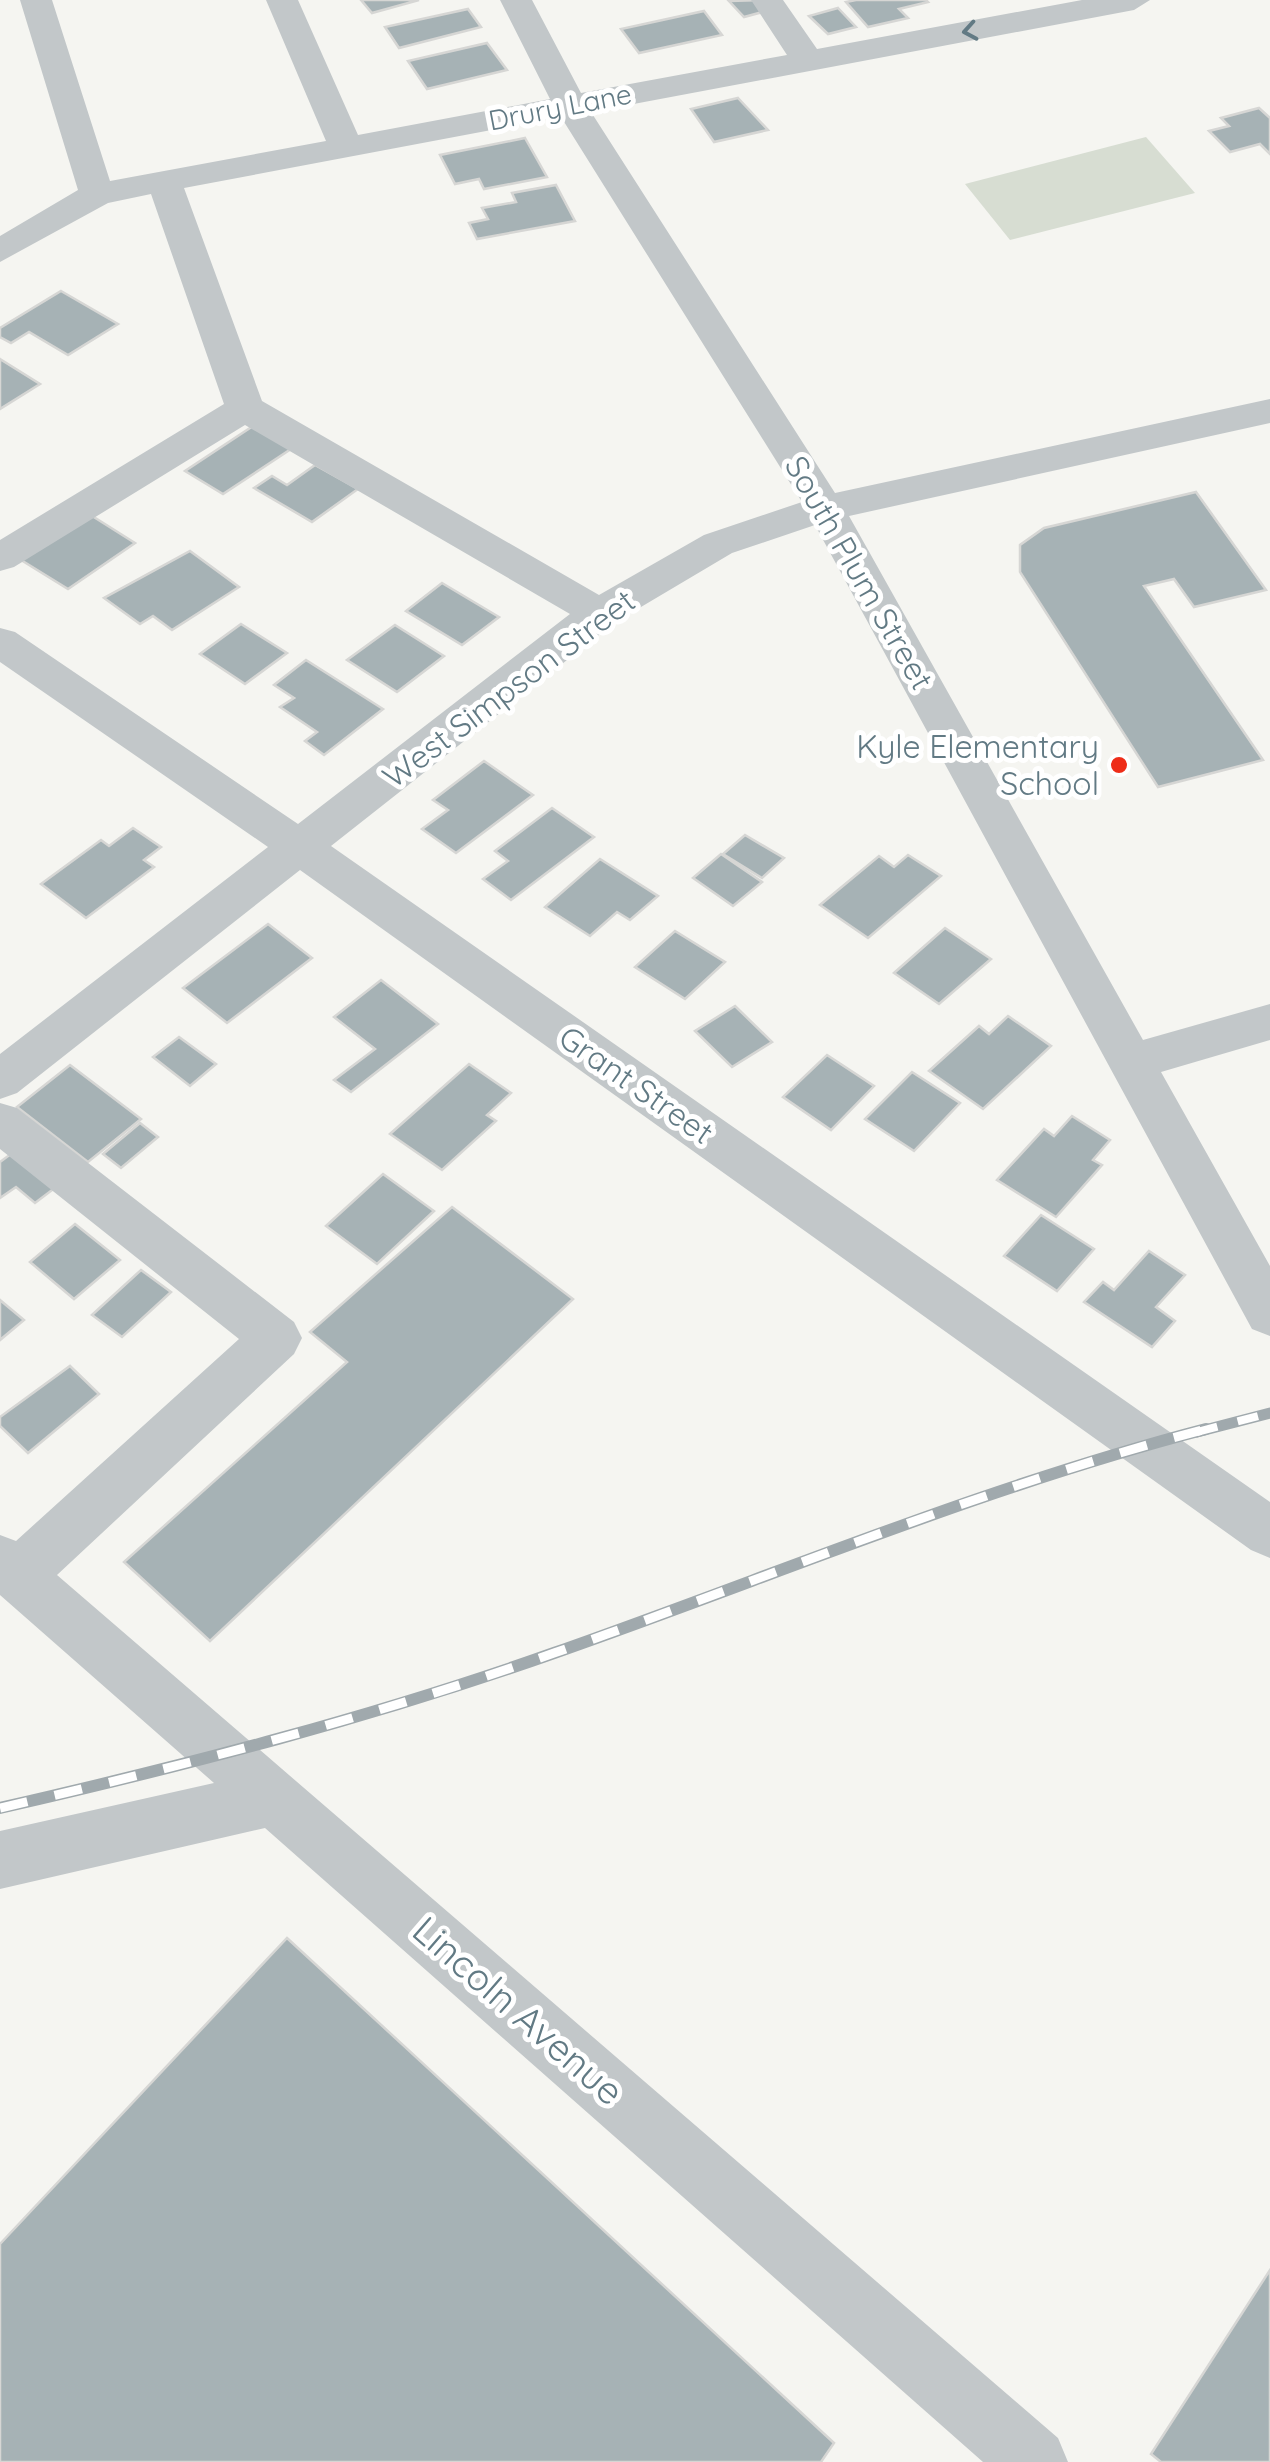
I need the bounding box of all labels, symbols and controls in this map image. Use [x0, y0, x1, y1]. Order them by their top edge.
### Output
one-way arrow [962, 20, 979, 41]
street label: Drury Lane [485, 75, 634, 138]
street label: South Plum Street [777, 449, 943, 696]
street label: West Simpson Street [374, 580, 642, 796]
place label: Kyle Elementary School [856, 726, 1099, 803]
marker: Kyle Elementary School [1108, 754, 1130, 776]
street label: Grant Street [552, 1016, 721, 1152]
street label: Lincoln Avenue [403, 1906, 634, 2115]

